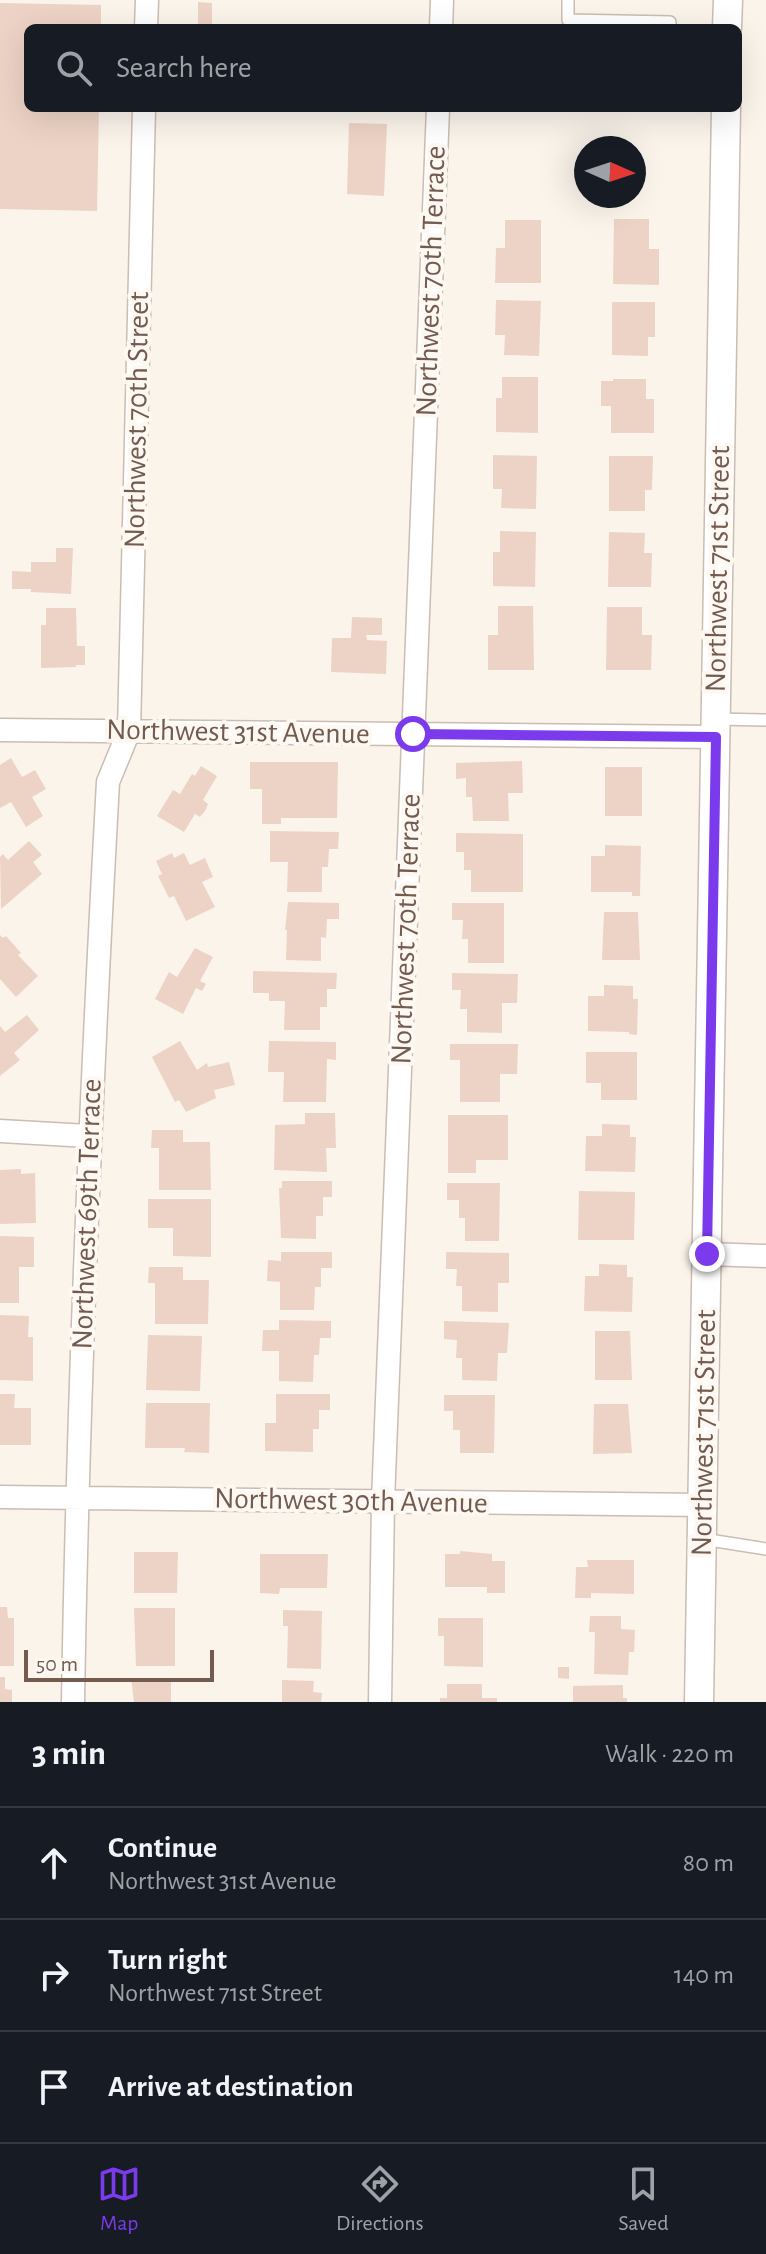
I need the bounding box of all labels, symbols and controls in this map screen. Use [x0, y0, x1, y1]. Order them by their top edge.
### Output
search box [24, 24, 742, 112]
icon: search [52, 46, 96, 90]
text: Search here [116, 53, 252, 83]
north arrow [574, 136, 646, 208]
street label: Northwest 70th Terrace [411, 145, 451, 417]
street label: Northwest 70th Street [120, 291, 154, 549]
street label: Northwest 71st Street [701, 445, 735, 693]
street label: Northwest 31st Avenue [106, 715, 370, 749]
route start [395, 716, 431, 752]
street label: Northwest 70th Terrace [386, 793, 426, 1065]
street label: Northwest 69th Terrace [67, 1078, 107, 1350]
route end [689, 1236, 725, 1272]
street label: Northwest 71st Street [687, 1309, 721, 1557]
street label: Northwest 30th Avenue [214, 1484, 488, 1518]
scale bar [24, 1646, 214, 1682]
text: 50 m [36, 1653, 78, 1675]
text: 3 min [32, 1737, 106, 1771]
text: Walk · 220 m [605, 1741, 734, 1767]
text: Continue [108, 1833, 217, 1863]
icon: ahead [32, 1841, 76, 1885]
text: 80 m [683, 1850, 734, 1876]
text: Northwest 31st Avenue [108, 1868, 336, 1894]
text: Turn right [108, 1945, 227, 1975]
icon: right [32, 1953, 76, 1997]
text: 140 m [674, 1962, 734, 1988]
text: Northwest 71st Street [108, 1980, 322, 2006]
icon: arrive [32, 2065, 76, 2109]
text: Arrive at destination [108, 2072, 354, 2102]
tab: Map [97, 2162, 141, 2236]
tab: Directions [336, 2162, 424, 2236]
tab: Saved [618, 2162, 669, 2236]

